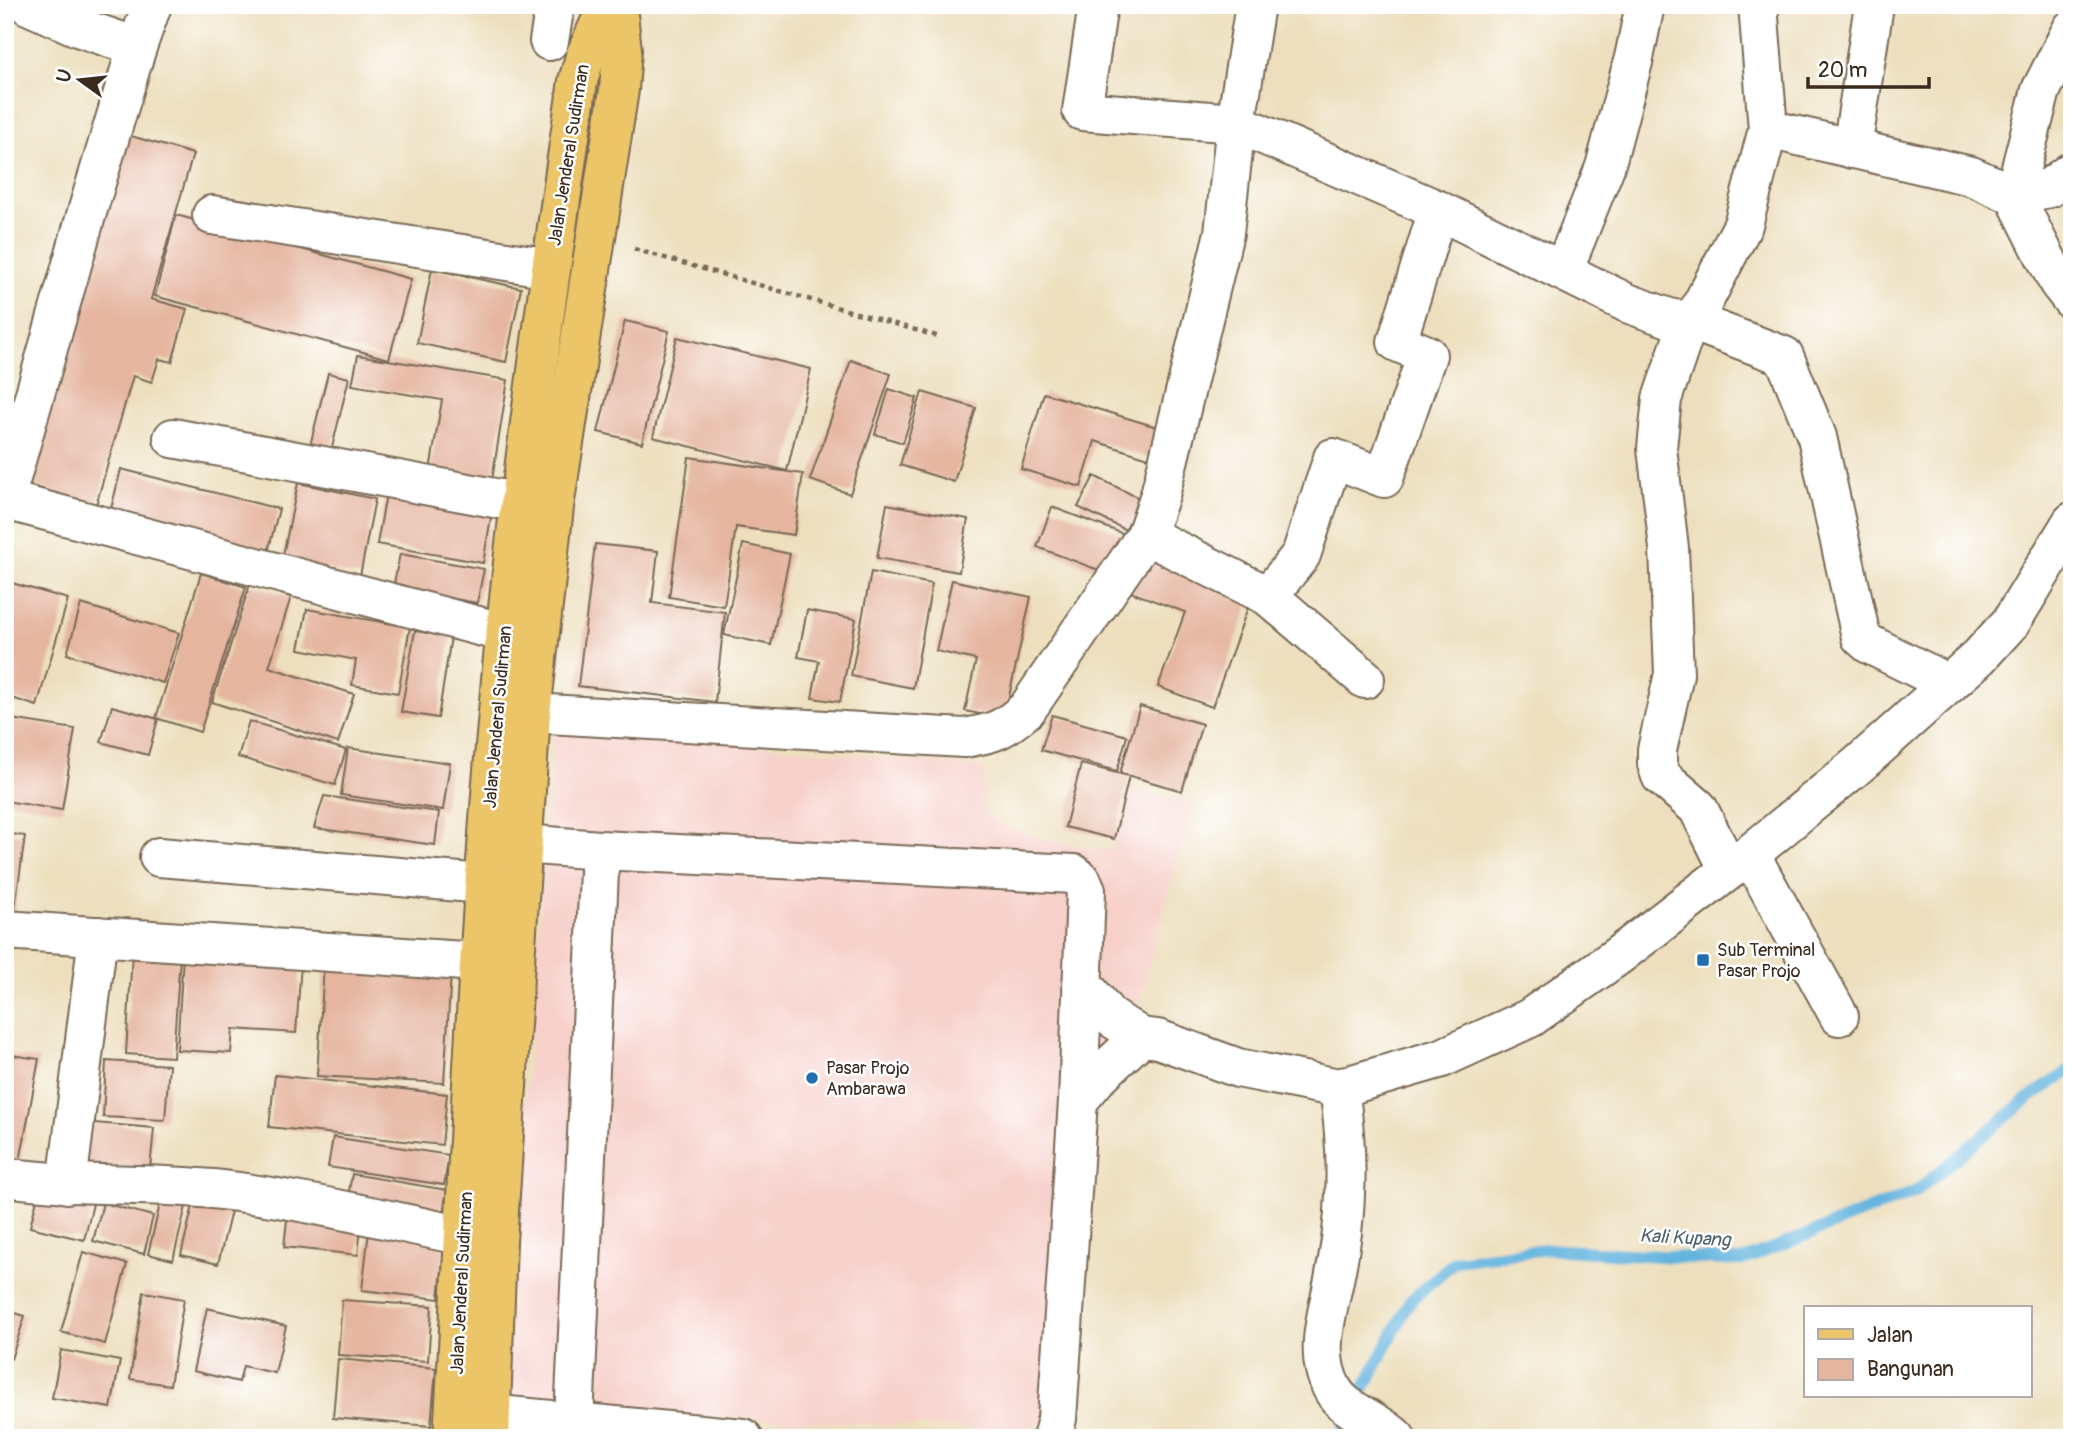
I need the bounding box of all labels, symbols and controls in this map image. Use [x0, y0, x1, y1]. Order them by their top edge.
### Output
north arrow [46, 46, 116, 116]
scale bar [1808, 46, 1928, 90]
text: 20 m [1818, 57, 1867, 84]
street label: Jalan Jenderal Sudirman [543, 63, 595, 247]
text: U [51, 67, 78, 85]
street label: Jalan Jenderal Sudirman [479, 625, 517, 809]
place label: Sub Terminal Pasar Projo [1717, 939, 1815, 983]
marker: Sub Terminal Pasar Projo [1695, 952, 1711, 968]
place label: Pasar Projo Ambarawa [826, 1057, 910, 1101]
marker: Pasar Projo Ambarawa [804, 1070, 820, 1086]
street label: Jalan Jenderal Sudirman [446, 1191, 478, 1375]
water label: Kali Kupang [1639, 1224, 1732, 1252]
legend [1804, 1306, 2032, 1398]
text: Jalan [1867, 1322, 1913, 1349]
text: Bangunan [1867, 1356, 1954, 1383]

